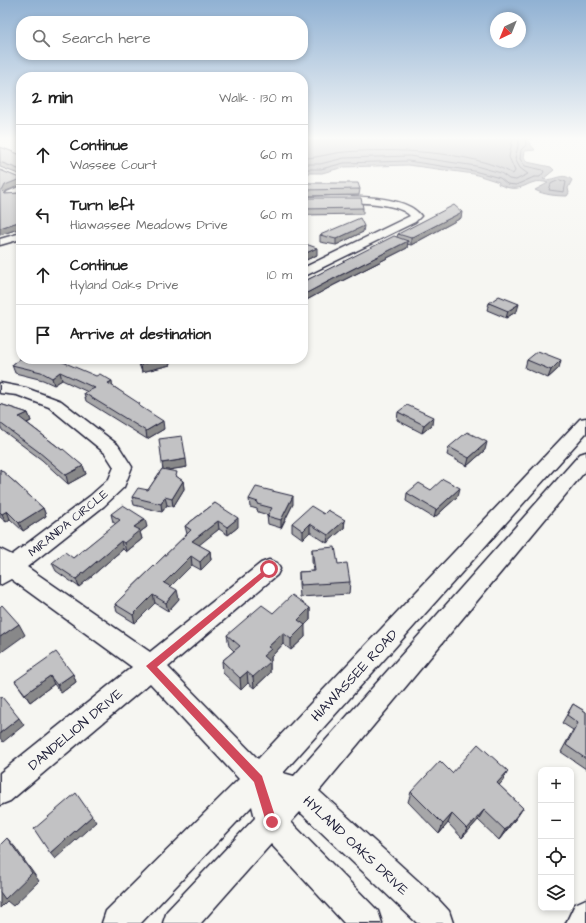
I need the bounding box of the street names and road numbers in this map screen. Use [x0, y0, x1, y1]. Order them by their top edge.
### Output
street label: MIRANDA CIRCLE [25, 486, 112, 561]
street label: HIAWASSEE ROAD [307, 625, 403, 726]
street label: DANDELION DRIVE [24, 684, 128, 775]
street label: HYLAND OAKS DRIVE [298, 791, 413, 901]

